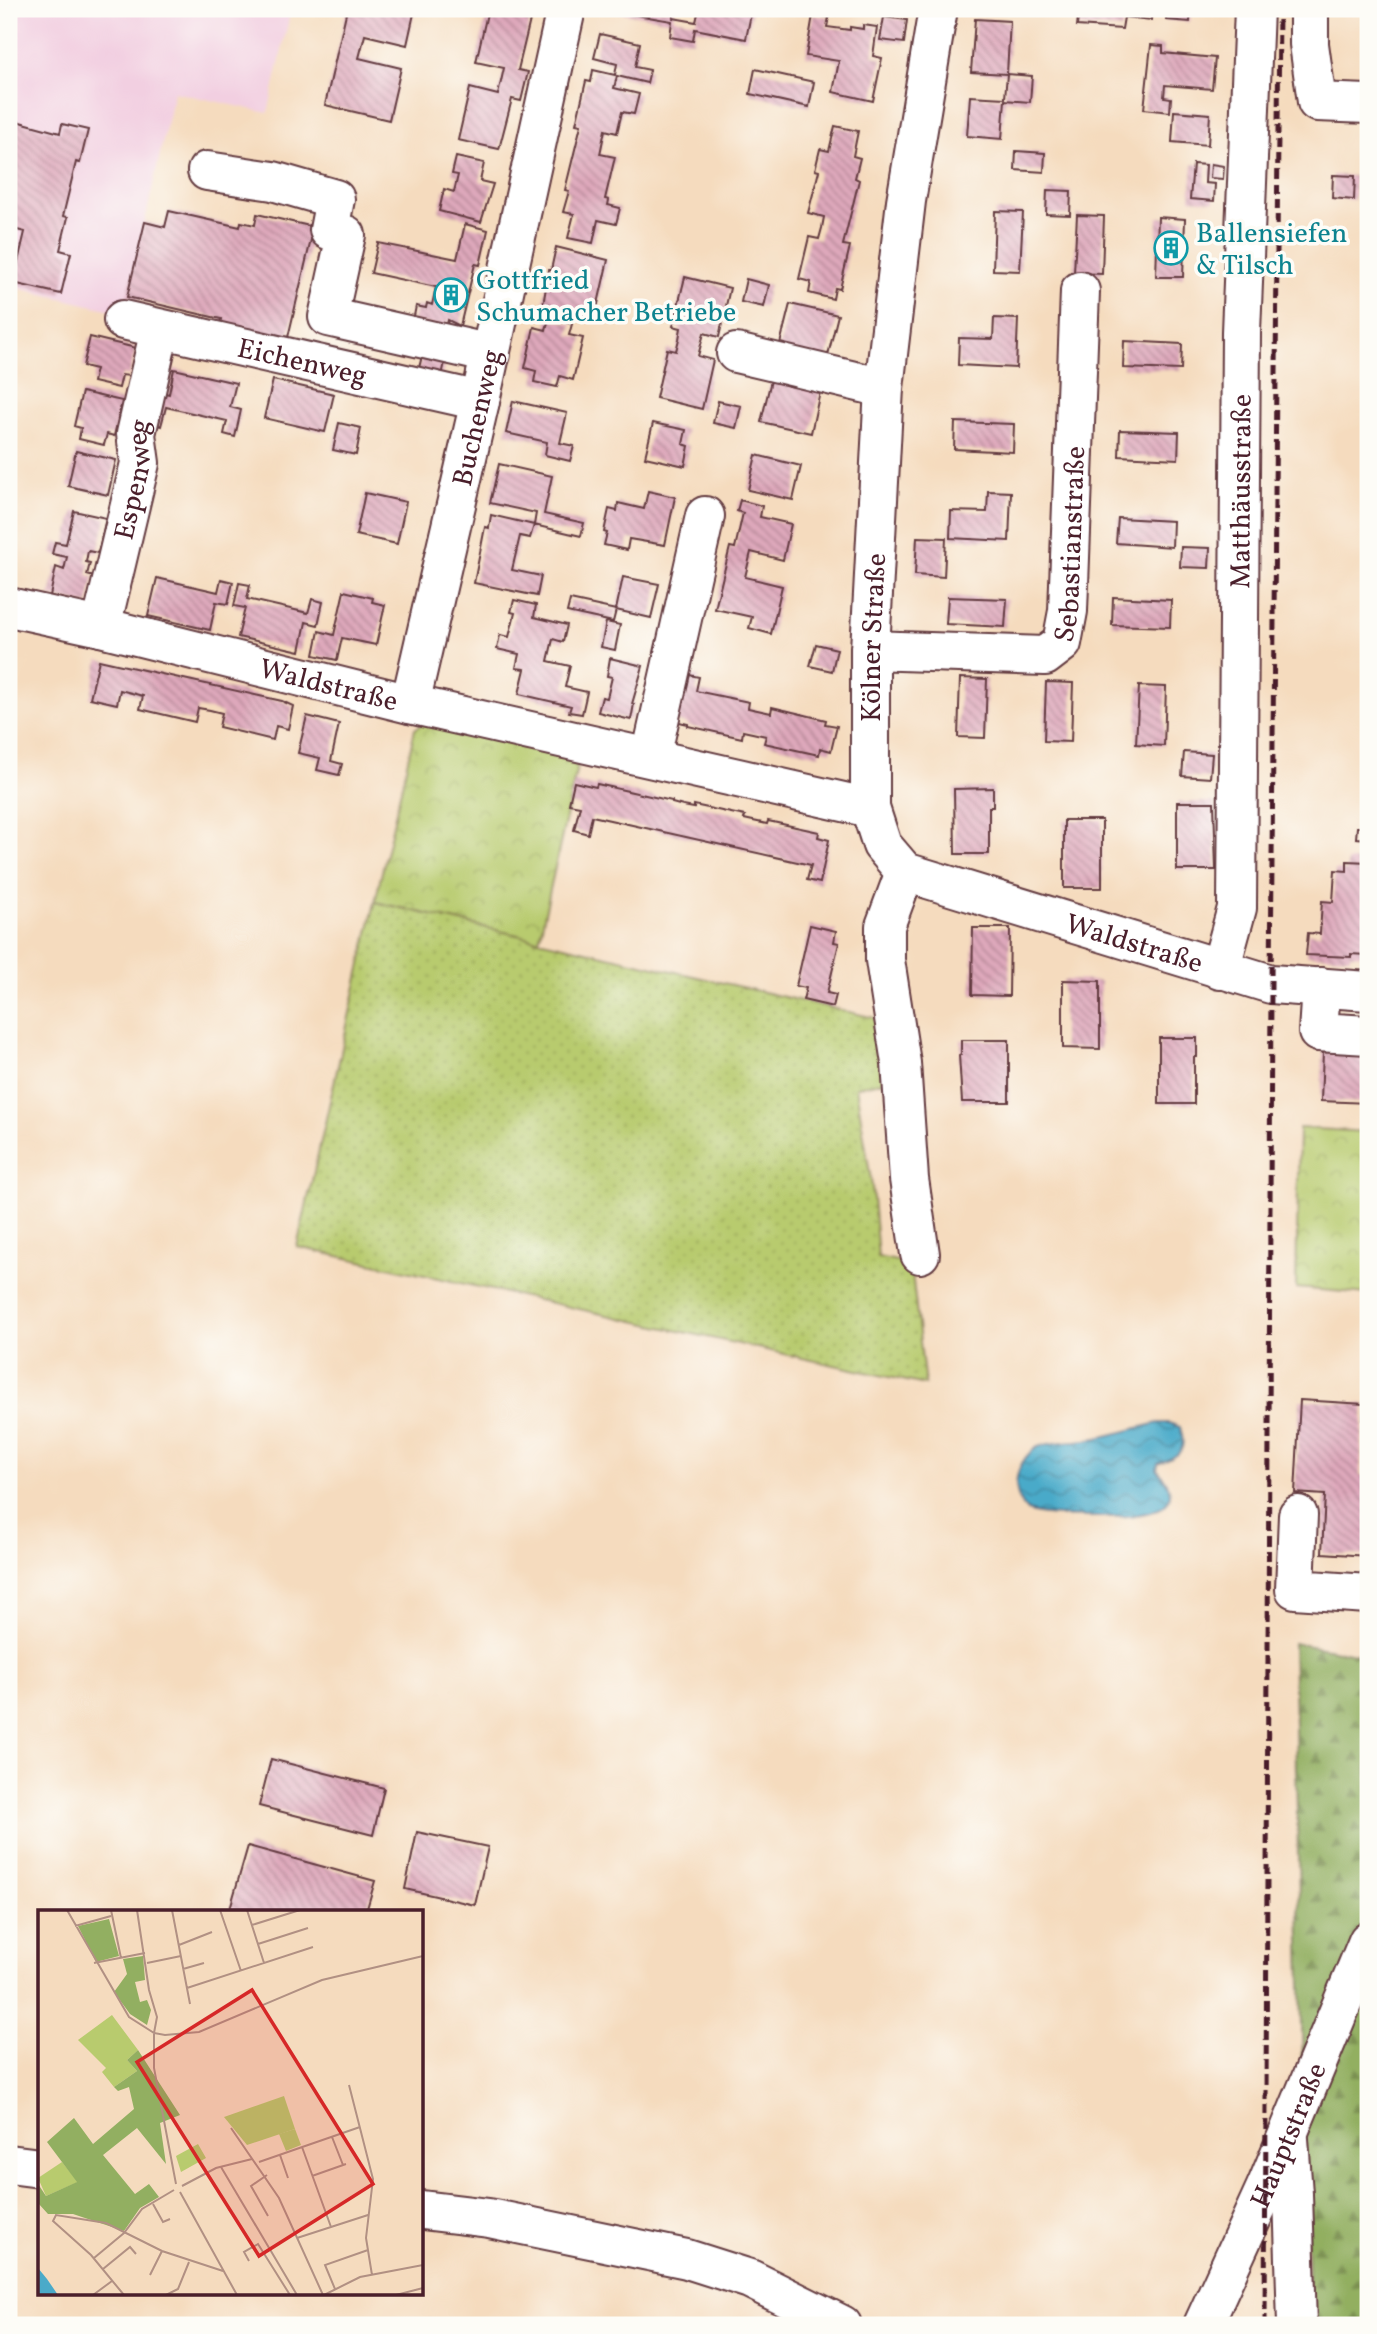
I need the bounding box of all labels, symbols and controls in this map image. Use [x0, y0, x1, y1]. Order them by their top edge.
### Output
place label: Ballensiefen & Tilsch [1196, 215, 1347, 286]
building icon: Ballensiefen & Tilsch [1152, 229, 1190, 267]
place label: Gottfried Schumacher Betriebe [476, 262, 736, 333]
building icon: Gottfried Schumacher Betriebe [432, 276, 470, 314]
street label: Eichenweg [233, 330, 370, 397]
street label: Buchenweg [444, 346, 513, 491]
street label: Matthäusstraße [1222, 394, 1263, 589]
street label: Espenweg [105, 415, 162, 544]
street label: Sebastianstraße [1046, 445, 1096, 646]
street label: Kölner Straße [853, 552, 897, 722]
street label: Waldstraße [255, 650, 402, 722]
street label: Waldstraße [1060, 905, 1207, 984]
inset map [38, 1910, 424, 2296]
street label: Hauptstraße [1242, 2057, 1337, 2215]

